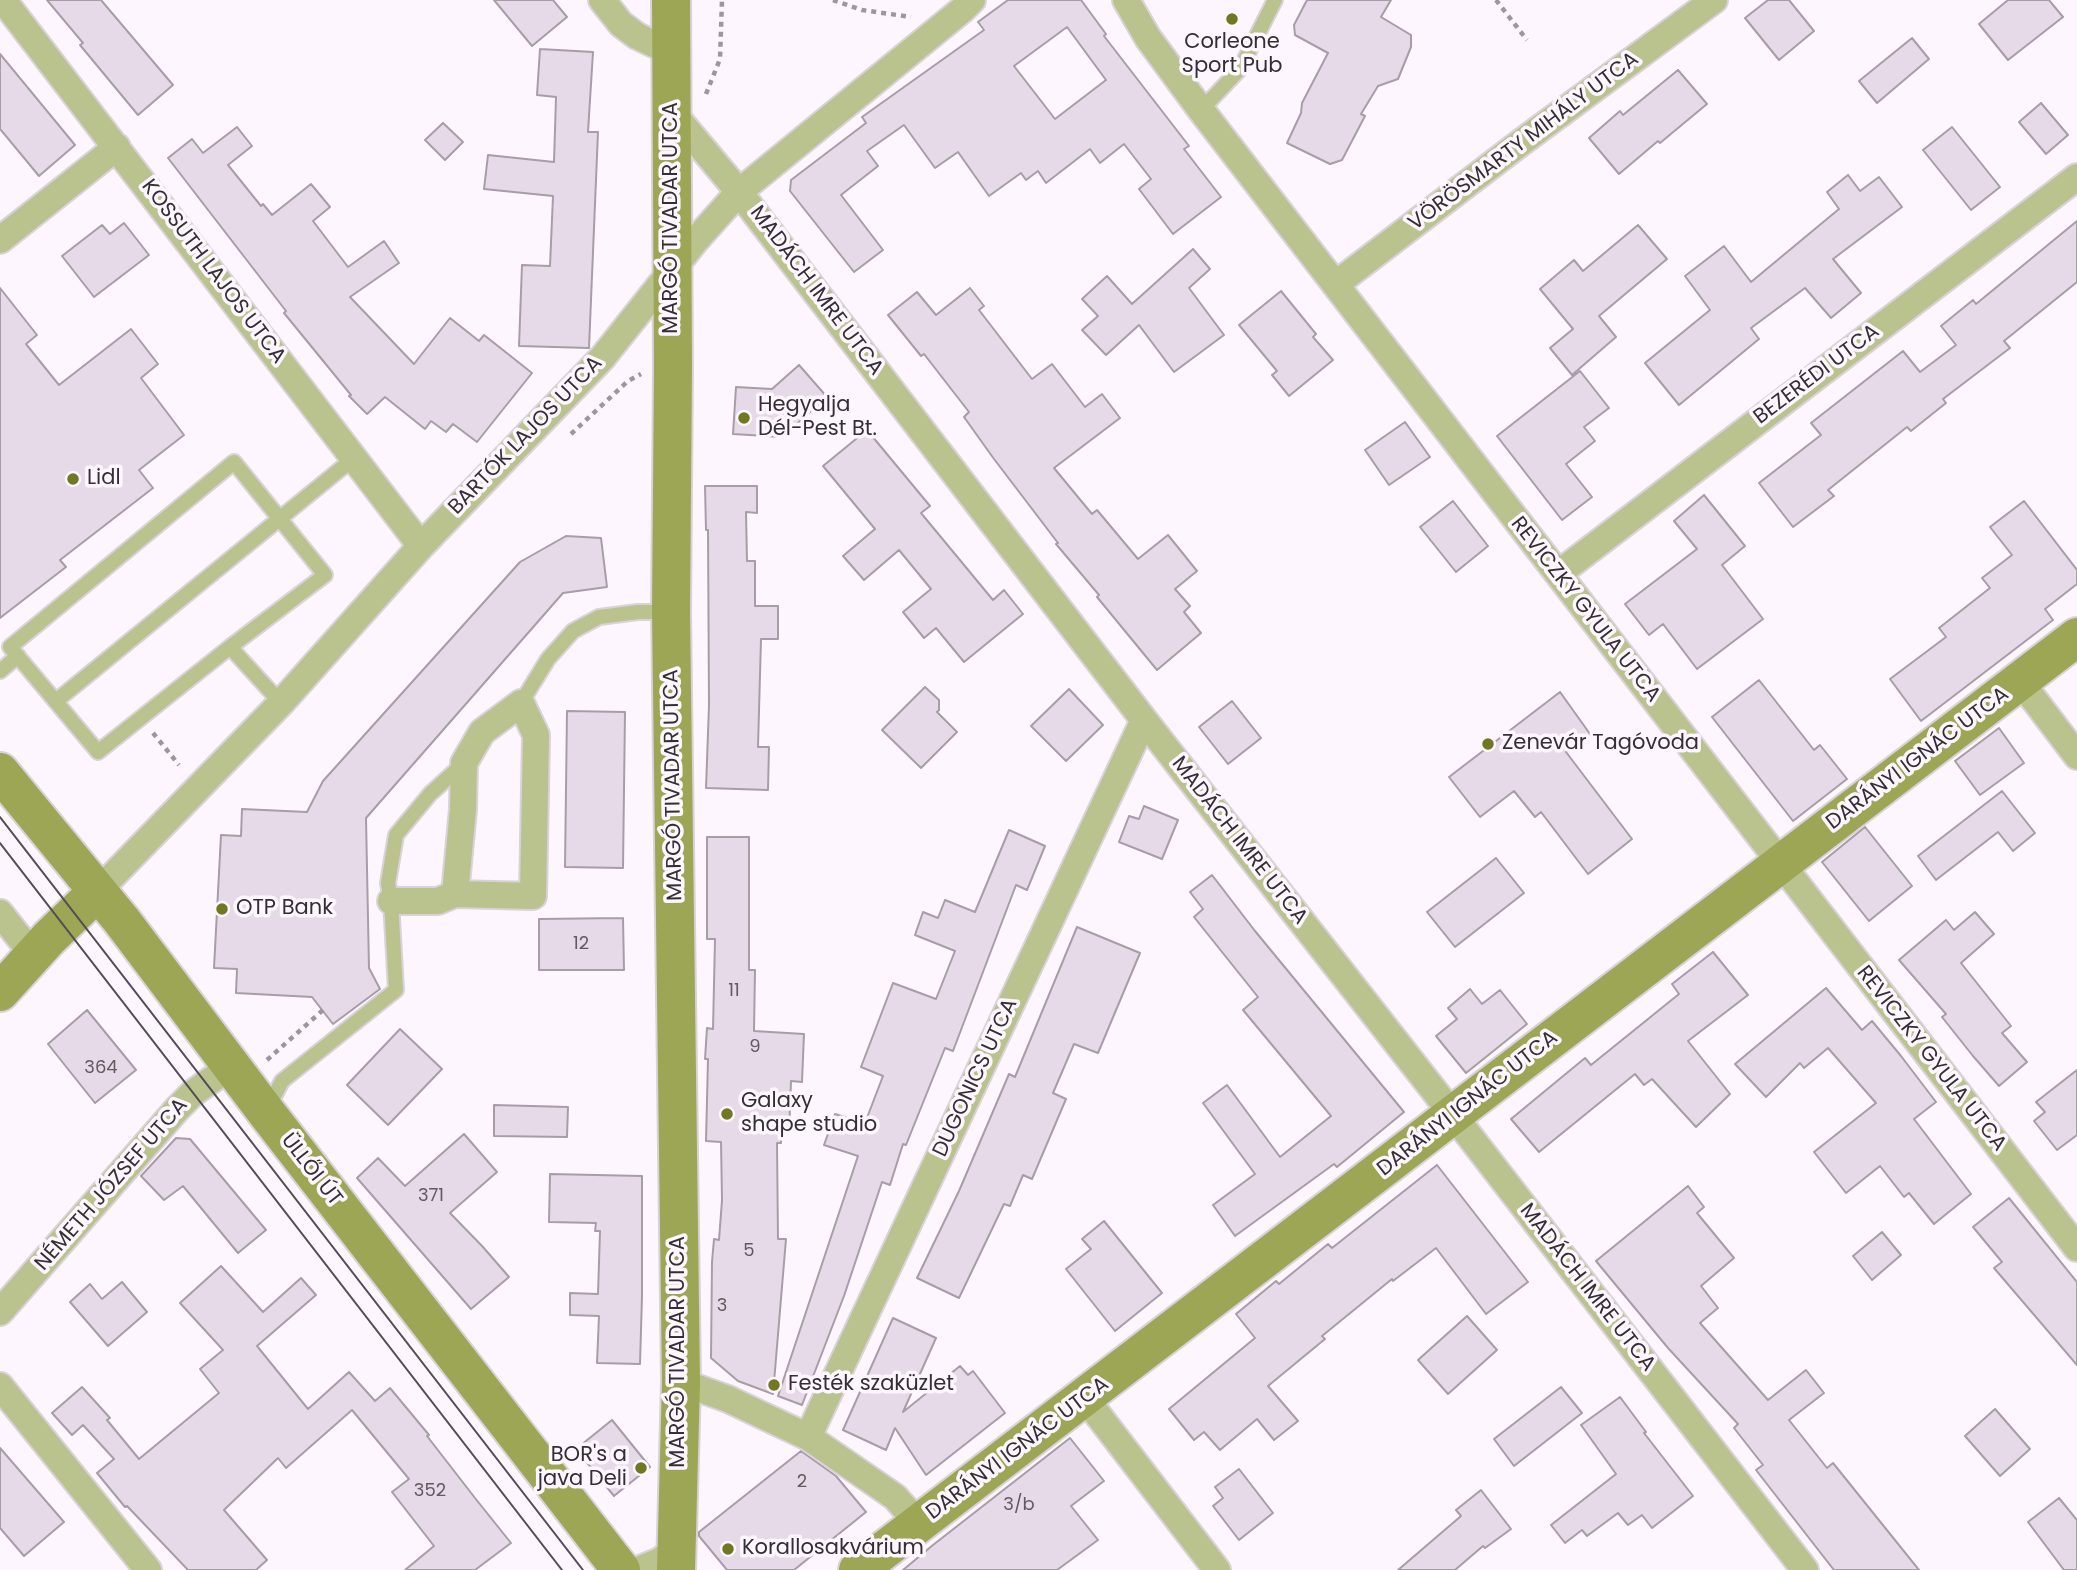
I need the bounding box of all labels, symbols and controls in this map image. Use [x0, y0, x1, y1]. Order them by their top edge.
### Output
marker: Corleone Sport Pub [1224, 11, 1240, 27]
place label: Corleone Sport Pub [1182, 30, 1282, 80]
street label: VÖRÖSMARTY MIHÁLY UTCA [1404, 47, 1644, 237]
street label: MARGÓ TIVADAR UTCA [659, 102, 685, 334]
street label: KOSSUTH LAJOS UTCA [136, 175, 290, 369]
street label: MADÁCH IMRE UTCA [744, 201, 888, 381]
street label: BEZERÉDI UTCA [1749, 320, 1885, 430]
street label: BARTÓK LAJOS UTCA [444, 352, 608, 520]
place label: Hegyalja Dél-Pest Bt. [758, 393, 877, 443]
marker: Hegyalja Dél-Pest Bt. [736, 410, 752, 426]
place label: Lidl [87, 466, 121, 492]
marker: Lidl [65, 471, 81, 487]
street label: REVICZKY GYULA UTCA [1505, 512, 1665, 708]
street label: MARGÓ TIVADAR UTCA [659, 669, 689, 901]
street label: DARÁNYI IGNÁC UTCA [1822, 682, 2014, 836]
place label: Zenevár Tagóvoda [1502, 731, 1699, 757]
marker: Zenevár Tagóvoda [1480, 736, 1496, 752]
street label: MADÁCH IMRE UTCA [1166, 752, 1312, 930]
place label: OTP Bank [236, 896, 333, 922]
marker: OTP Bank [214, 901, 230, 917]
house number: 12 [573, 933, 589, 955]
street label: REVICZKY GYULA UTCA [1851, 961, 2011, 1157]
house number: 11 [728, 980, 740, 1002]
street label: DUGONICS UTCA [928, 995, 1024, 1161]
street label: DARÁNYI IGNÁC UTCA [1373, 1026, 1563, 1182]
house number: 9 [749, 1036, 761, 1058]
house number: 364 [84, 1057, 118, 1079]
place label: Galaxy shape studio [741, 1089, 877, 1139]
street label: NÉMETH JÓZSEF UTCA [30, 1094, 194, 1276]
marker: Galaxy shape studio [719, 1106, 735, 1122]
street label: ÜLLŐI ÚT [275, 1129, 347, 1211]
house number: 371 [418, 1185, 444, 1207]
street label: MADÁCH IMRE UTCA [1514, 1199, 1660, 1377]
street label: MARGÓ TIVADAR UTCA [666, 1236, 692, 1468]
house number: 5 [743, 1240, 755, 1262]
house number: 3 [717, 1295, 727, 1317]
place label: Festék szaküzlet [788, 1372, 954, 1398]
street label: DARÁNYI IGNÁC UTCA [922, 1372, 1114, 1526]
marker: Festék szaküzlet [766, 1377, 782, 1393]
place label: BOR's a java Deli [538, 1443, 627, 1493]
marker: BOR's a java Deli [633, 1460, 649, 1476]
house number: 2 [797, 1471, 807, 1493]
house number: 352 [414, 1480, 446, 1502]
house number: 3/b [1003, 1494, 1035, 1516]
place label: Korallosakvárium [742, 1536, 924, 1562]
marker: Korallosakvárium [720, 1541, 736, 1557]

